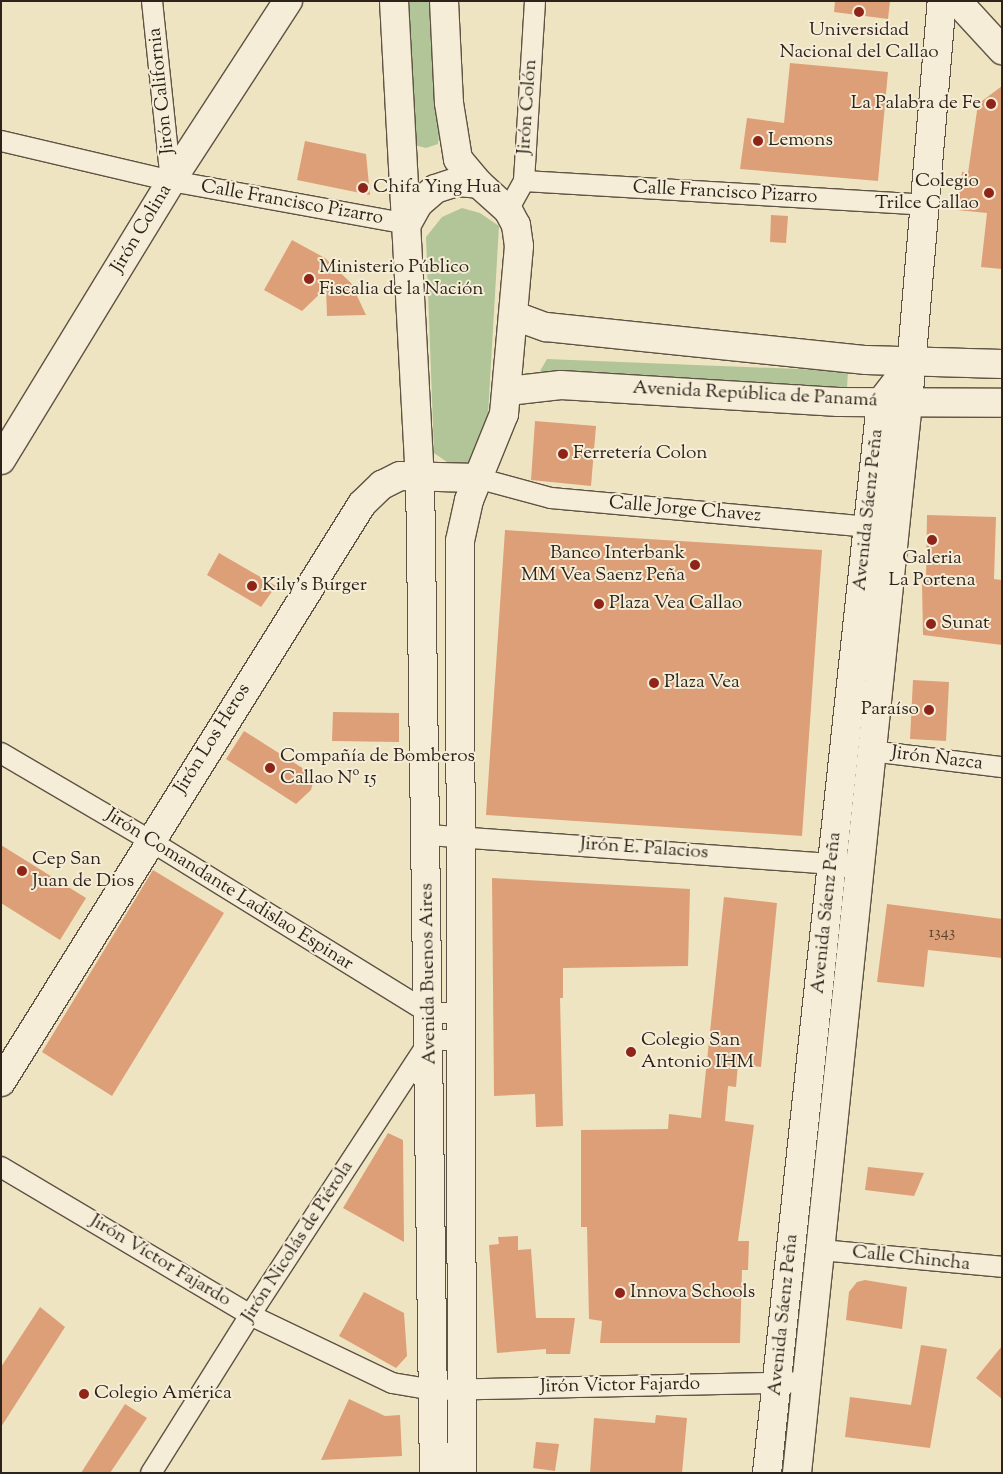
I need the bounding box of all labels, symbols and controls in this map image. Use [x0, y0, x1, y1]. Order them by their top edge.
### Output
marker: Universidad Nacional del Callao [853, 6, 865, 18]
place label: Universidad Nacional del Callao [779, 20, 939, 64]
street label: Jirón California [144, 27, 180, 155]
street label: Jirón Colón [513, 59, 543, 155]
place label: La Palabra de Fe [851, 93, 981, 115]
marker: La Palabra de Fe [985, 98, 997, 110]
place label: Lemons [768, 130, 833, 152]
marker: Lemons [752, 135, 764, 147]
place label: Colegio Trilce Callao [875, 171, 979, 215]
street label: Calle Francisco Pizarro [199, 176, 385, 230]
place label: Chifa Ying Hua [373, 177, 501, 199]
street label: Calle Francisco Pizarro [632, 177, 818, 209]
street label: Jirón Colina [107, 181, 177, 277]
marker: Chifa Ying Hua [357, 182, 369, 194]
marker: Colegio Trilce Callao [983, 187, 995, 199]
place label: Ministerio Público Fiscalia de la Nación [319, 257, 484, 301]
marker: Ministerio Público Fiscalia de la Nación [303, 273, 315, 285]
street label: Avenida República de Panamá [632, 377, 878, 413]
street label: Avenida Sáenz Peña [849, 428, 889, 592]
place label: Ferretería Colon [573, 443, 708, 465]
marker: Ferretería Colon [557, 448, 569, 460]
street label: Calle Jorge Chavez [608, 492, 762, 528]
marker: Galeria La Portena [926, 534, 938, 546]
place label: Banco Interbank MM Vea Saenz Peña [521, 543, 685, 587]
place label: Galeria La Portena [888, 548, 976, 592]
marker: Banco Interbank MM Vea Saenz Peña [689, 559, 701, 571]
place label: Kily's Burger [262, 575, 367, 597]
marker: Kily's Burger [246, 580, 258, 592]
place label: Plaza Vea Callao [609, 593, 742, 615]
marker: Plaza Vea Callao [593, 598, 605, 610]
place label: Sunat [941, 613, 990, 635]
marker: Sunat [925, 618, 937, 630]
place label: Plaza Vea [664, 672, 740, 694]
marker: Plaza Vea [648, 677, 660, 689]
street label: Jirón Los Heros [170, 680, 256, 798]
place label: Paraíso [861, 699, 919, 721]
marker: Paraíso [923, 704, 935, 716]
street label: Jirón Nazca [890, 742, 984, 776]
place label: Compañía de Bomberos Callao Nº 15 [280, 746, 475, 790]
marker: Compañía de Bomberos Callao Nº 15 [264, 762, 276, 774]
street label: Jirón Comandante Ladislao Espinar [101, 804, 357, 976]
street label: Avenida Sáenz Peña [807, 831, 847, 995]
street label: Jirón E. Palacios [579, 833, 709, 865]
place label: Cep San Juan de Dios [32, 849, 134, 893]
marker: Cep San Juan de Dios [16, 865, 28, 877]
street label: Avenida Buenos Aires [416, 883, 442, 1065]
house number: 1343 [929, 924, 955, 944]
place label: Colegio San Antonio IHM [641, 1030, 754, 1074]
marker: Colegio San Antonio IHM [625, 1046, 637, 1058]
street label: Jirón Nicolás de Piérola [237, 1157, 359, 1327]
street label: Jirón Víctor Fajardo [85, 1210, 235, 1312]
street label: Avenida Sáenz Peña [764, 1233, 804, 1397]
street label: Calle Chincha [851, 1241, 971, 1277]
place label: Innova Schools [630, 1282, 755, 1304]
marker: Innova Schools [614, 1287, 626, 1299]
street label: Jirón Victor Fajardo [540, 1373, 700, 1399]
place label: Colegio América [94, 1383, 232, 1405]
marker: Colegio América [78, 1388, 90, 1400]

